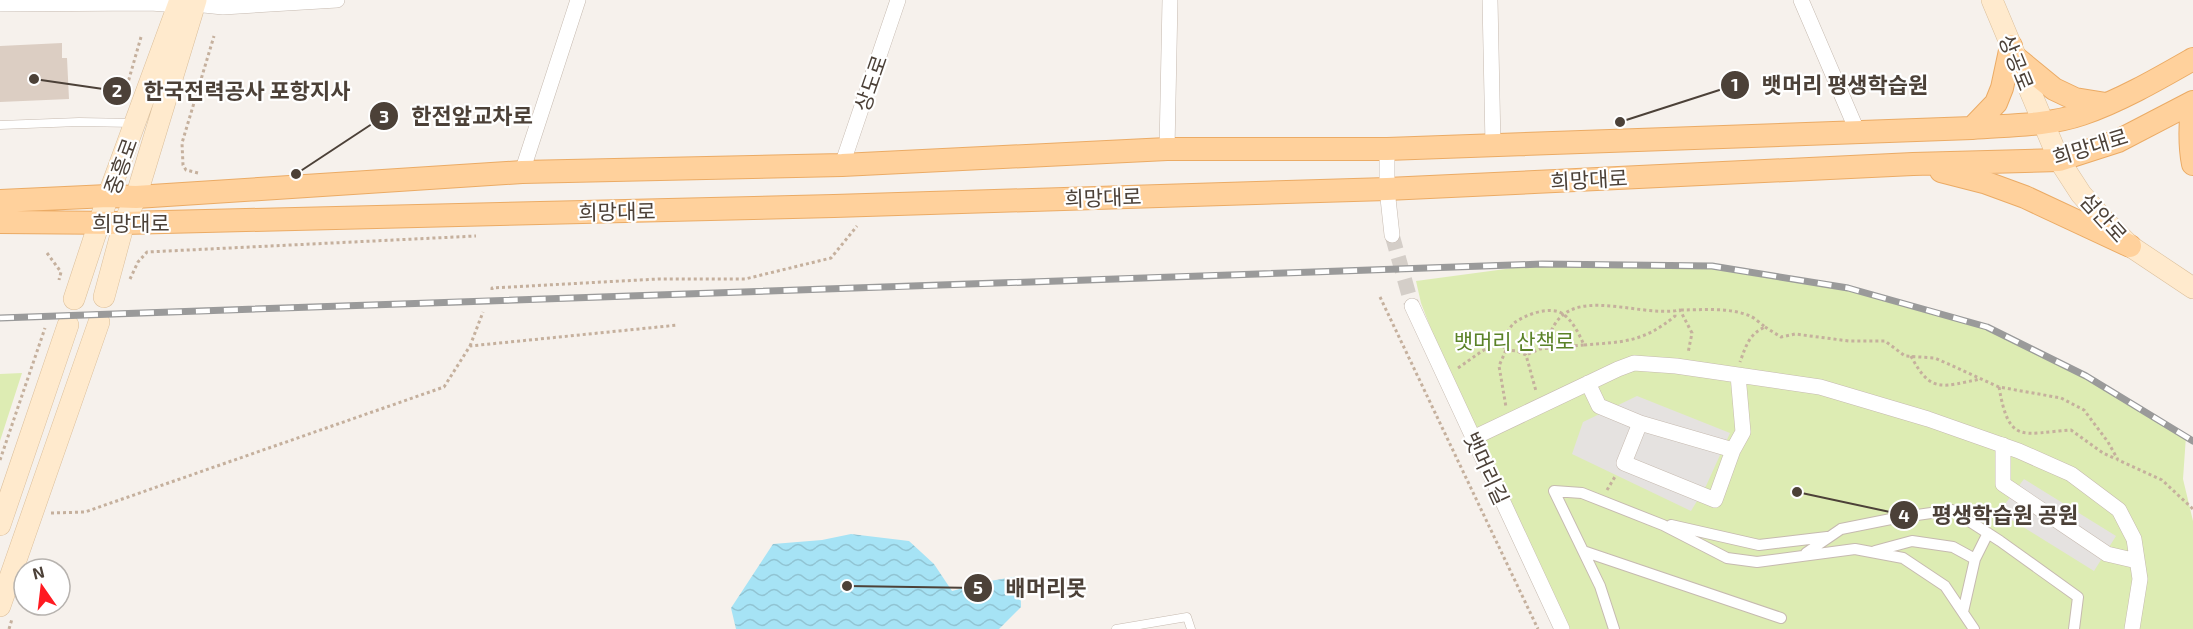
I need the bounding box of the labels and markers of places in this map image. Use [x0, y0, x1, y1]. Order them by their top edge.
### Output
callout: 뱃머리 평생학습원 [1720, 65, 1941, 105]
callout: 한국전력공사 포항지사 [102, 71, 363, 111]
callout: 한전앞교차로 [369, 96, 545, 136]
callout: 평생학습원 공원 [1889, 495, 2090, 535]
callout: 배머리못 [963, 568, 1098, 608]

